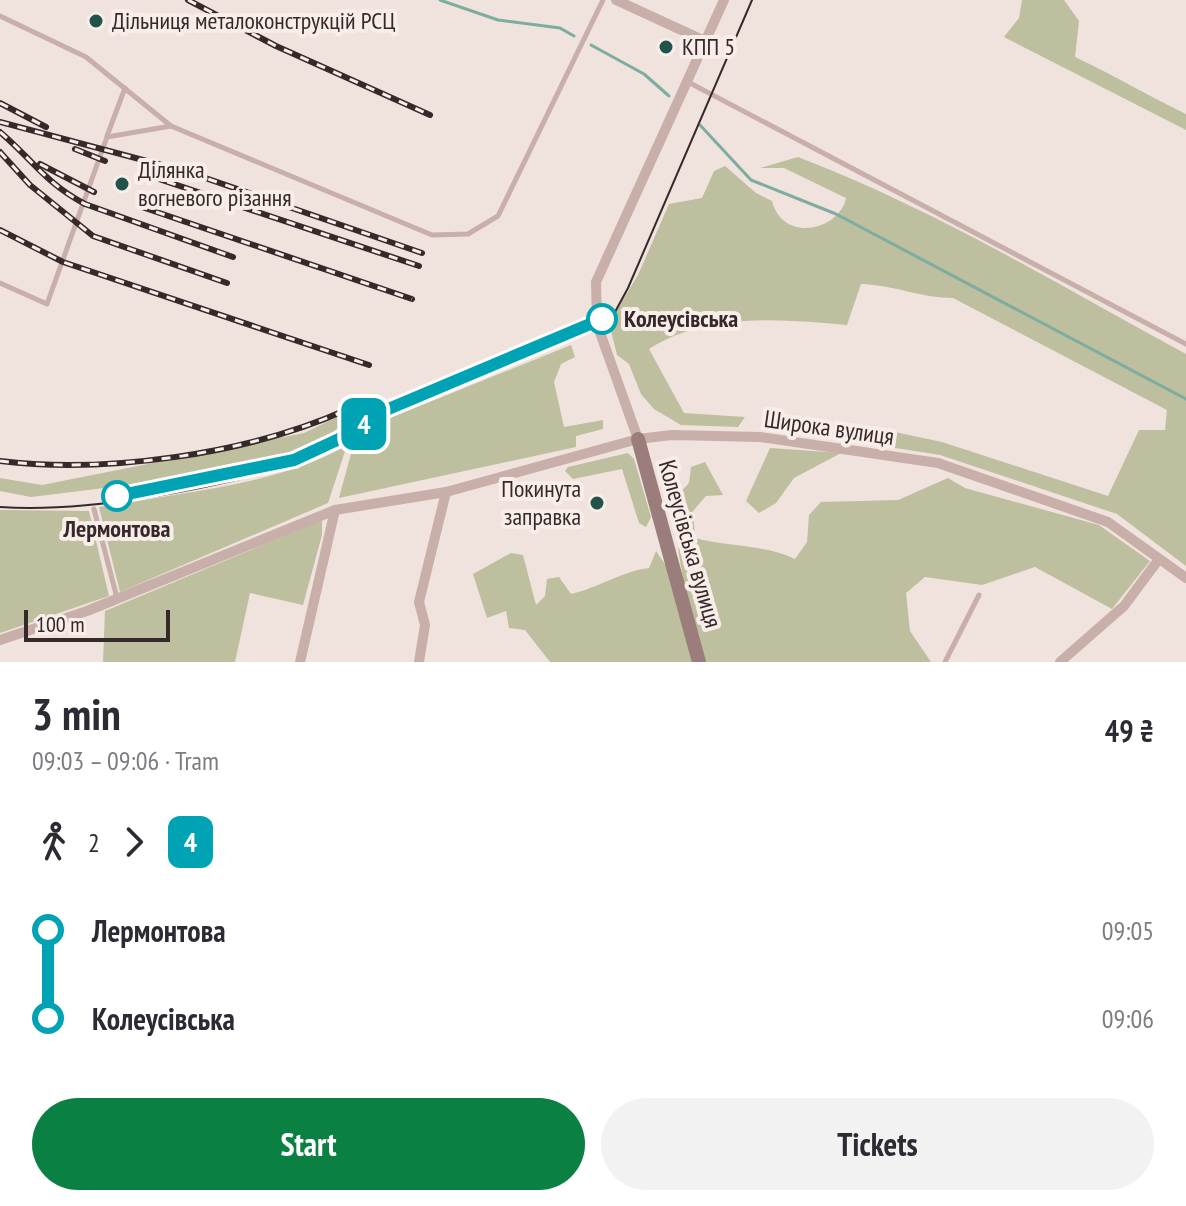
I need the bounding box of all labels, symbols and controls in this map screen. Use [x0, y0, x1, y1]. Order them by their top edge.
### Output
place label: Дільниця металоконструкцій РСЦ [112, 5, 395, 36]
marker: Дільниця металоконструкцій РСЦ [87, 12, 105, 30]
place label: КПП 5 [682, 31, 735, 62]
marker: КПП 5 [657, 38, 675, 56]
place label: Ділянка вогневого різання [138, 154, 292, 213]
marker: Ділянка вогневого різання [113, 175, 131, 193]
place label: Колеусівська [624, 303, 738, 334]
marker: Колеусівська [587, 304, 617, 334]
line badge: 4 [338, 398, 390, 450]
street label: Широка вулиця [762, 403, 896, 452]
text: 4 [357, 405, 371, 442]
street label: Колеусівська вулиця [652, 457, 729, 631]
place label: Покинута заправка [501, 473, 581, 532]
marker: Лермонтова [102, 481, 132, 511]
marker: Покинута заправка [588, 494, 606, 512]
place label: Лермонтова [63, 513, 171, 544]
scale bar [24, 606, 170, 642]
text: 100 m [36, 610, 85, 638]
text: 3 min [32, 685, 121, 742]
text: 49 ₴ [1105, 711, 1154, 750]
text: 09:03 – 09:06 · Tram [32, 744, 219, 777]
icon: walk [32, 820, 76, 864]
icon: forward [112, 820, 156, 864]
text: 4 [184, 823, 197, 860]
text: 2 [88, 826, 100, 859]
text: Лермонтова [92, 911, 226, 950]
text: 09:05 [1102, 914, 1154, 947]
text: Колеусівська [92, 999, 235, 1038]
text: 09:06 [1102, 1002, 1154, 1035]
button: Start [32, 1098, 585, 1190]
button: Tickets [601, 1098, 1154, 1190]

